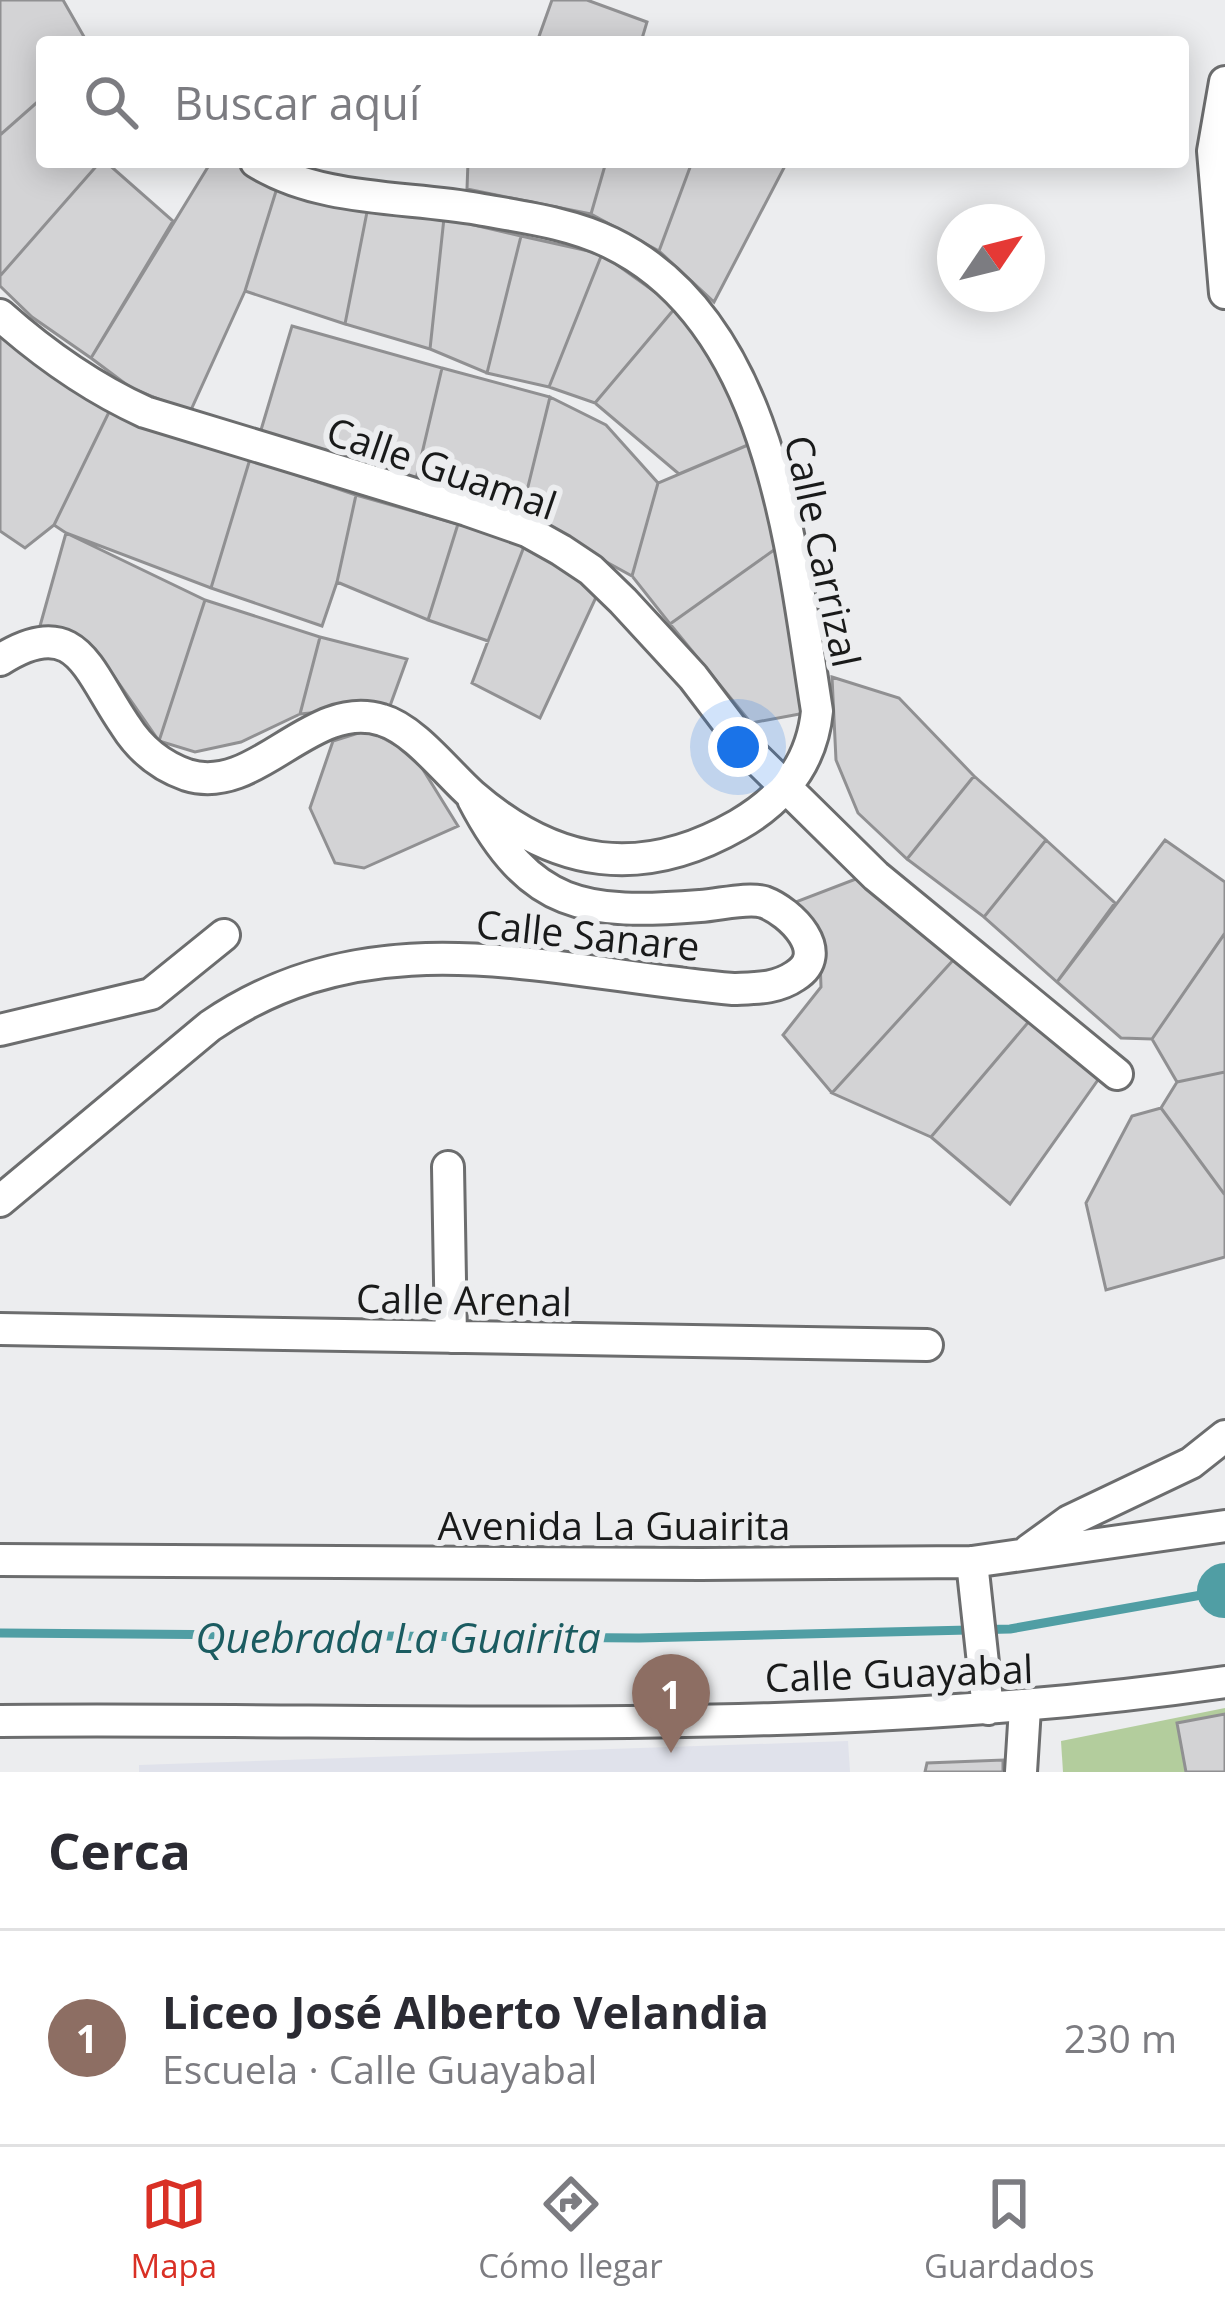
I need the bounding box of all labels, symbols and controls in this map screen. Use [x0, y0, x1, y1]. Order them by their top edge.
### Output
search box [36, 36, 1189, 168]
icon: search [78, 69, 144, 135]
text: Buscar aquí [174, 72, 420, 133]
north arrow [937, 204, 1045, 312]
street label: Calle Guamal [320, 403, 564, 531]
street label: Calle Carrizal [774, 430, 874, 672]
your location [708, 717, 768, 777]
street label: Calle Sanare [474, 896, 702, 972]
street label: Calle Arenal [356, 1271, 572, 1327]
street label: Avenida La Guairita [438, 1498, 790, 1551]
water label: Quebrada La Guairita [195, 1608, 601, 1665]
street label: Calle Guayabal [764, 1641, 1034, 1703]
pin: 1 [632, 1654, 710, 1753]
text: Cerca [48, 1815, 191, 1885]
text: Liceo José Alberto Velandia [162, 1981, 769, 2042]
text: 1 [76, 2011, 98, 2064]
text: 230 m [1064, 2011, 1177, 2064]
text: Escuela · Calle Guayabal [162, 2042, 597, 2095]
tab: Mapa [131, 2171, 217, 2288]
tab: Cómo llegar [478, 2171, 663, 2288]
tab: Guardados [924, 2171, 1094, 2288]

